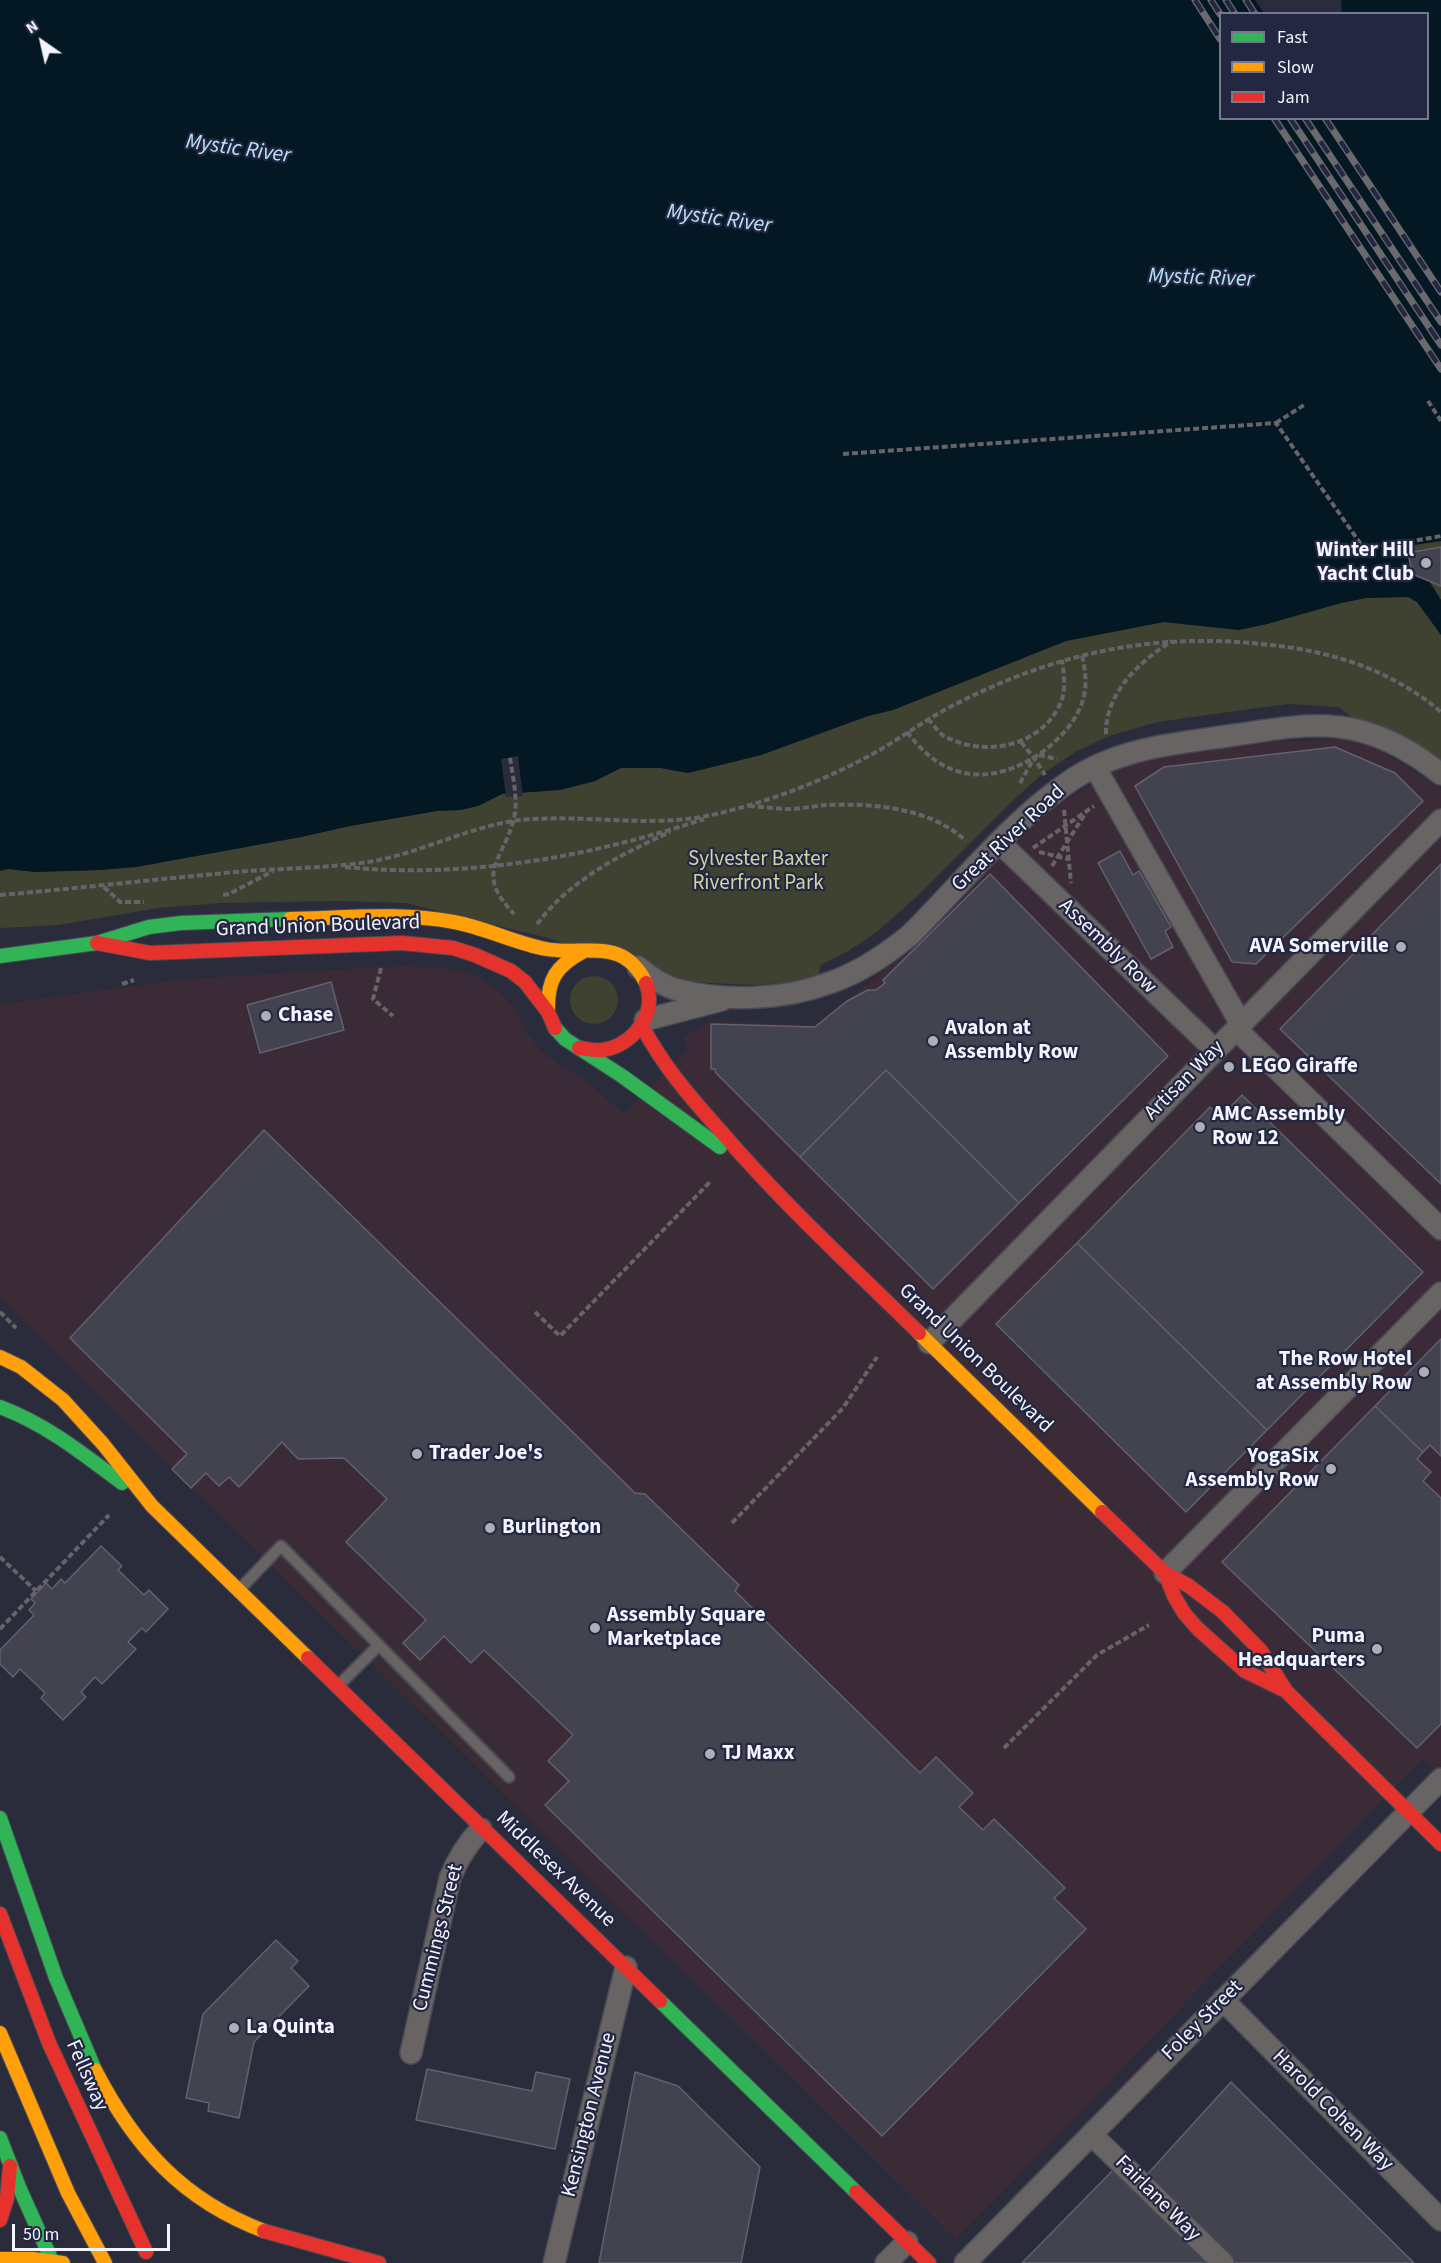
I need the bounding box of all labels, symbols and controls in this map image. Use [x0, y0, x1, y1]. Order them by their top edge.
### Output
north arrow [12, 12, 72, 72]
legend [1219, 12, 1429, 120]
text: N [21, 15, 42, 39]
text: Fast [1277, 25, 1308, 50]
text: Slow [1277, 55, 1314, 80]
text: Jam [1277, 85, 1310, 110]
water label: Mystic River [184, 130, 292, 170]
water label: Mystic River [665, 200, 773, 240]
water label: Mystic River [1148, 264, 1254, 294]
place label: Winter Hill Yacht Club [1316, 538, 1414, 588]
marker: Winter Hill Yacht Club [1419, 556, 1433, 570]
street label: Great River Road [947, 780, 1071, 898]
park label: Sylvester Baxter Riverfront Park [688, 847, 828, 897]
street label: Assembly Row [1053, 894, 1161, 1000]
street label: Grand Union Boulevard [215, 911, 421, 943]
place label: AVA Somerville [1249, 934, 1389, 960]
marker: AVA Somerville [1394, 940, 1408, 954]
place label: Chase [278, 1003, 333, 1029]
marker: Chase [259, 1009, 273, 1023]
place label: Avalon at Assembly Row [945, 1016, 1078, 1066]
marker: Avalon at Assembly Row [926, 1034, 940, 1048]
street label: Artisan Way [1140, 1036, 1230, 1126]
place label: LEGO Giraffe [1241, 1054, 1358, 1080]
marker: LEGO Giraffe [1222, 1060, 1236, 1074]
place label: AMC Assembly Row 12 [1212, 1102, 1345, 1152]
marker: AMC Assembly Row 12 [1193, 1120, 1207, 1134]
street label: Grand Union Boulevard [893, 1279, 1057, 1439]
place label: The Row Hotel at Assembly Row [1256, 1347, 1412, 1397]
marker: The Row Hotel at Assembly Row [1417, 1365, 1431, 1379]
place label: Trader Joe's [429, 1441, 543, 1467]
place label: YogaSix Assembly Row [1186, 1444, 1319, 1494]
marker: Trader Joe's [410, 1447, 424, 1461]
marker: YogaSix Assembly Row [1324, 1462, 1338, 1476]
place label: Burlington [502, 1515, 601, 1541]
marker: Burlington [483, 1521, 497, 1535]
place label: Assembly Square Marketplace [607, 1603, 766, 1653]
marker: Assembly Square Marketplace [588, 1621, 602, 1635]
place label: Puma Headquarters [1238, 1624, 1365, 1674]
marker: Puma Headquarters [1370, 1642, 1384, 1656]
place label: TJ Maxx [722, 1741, 795, 1767]
marker: TJ Maxx [703, 1747, 717, 1761]
street label: Middlesex Avenue [490, 1806, 620, 1934]
street label: Cummings Street [409, 1862, 469, 2014]
street label: Foley Street [1157, 1975, 1249, 2067]
place label: La Quinta [246, 2015, 335, 2041]
marker: La Quinta [227, 2021, 241, 2035]
street label: Kensington Avenue [557, 2030, 623, 2200]
street label: Fellsway [59, 2036, 113, 2116]
street label: Harold Cohen Way [1266, 2045, 1398, 2177]
street label: Fairlane Way [1109, 2151, 1205, 2247]
scale bar [15, 2212, 172, 2250]
text: 50 m [23, 2222, 59, 2247]

